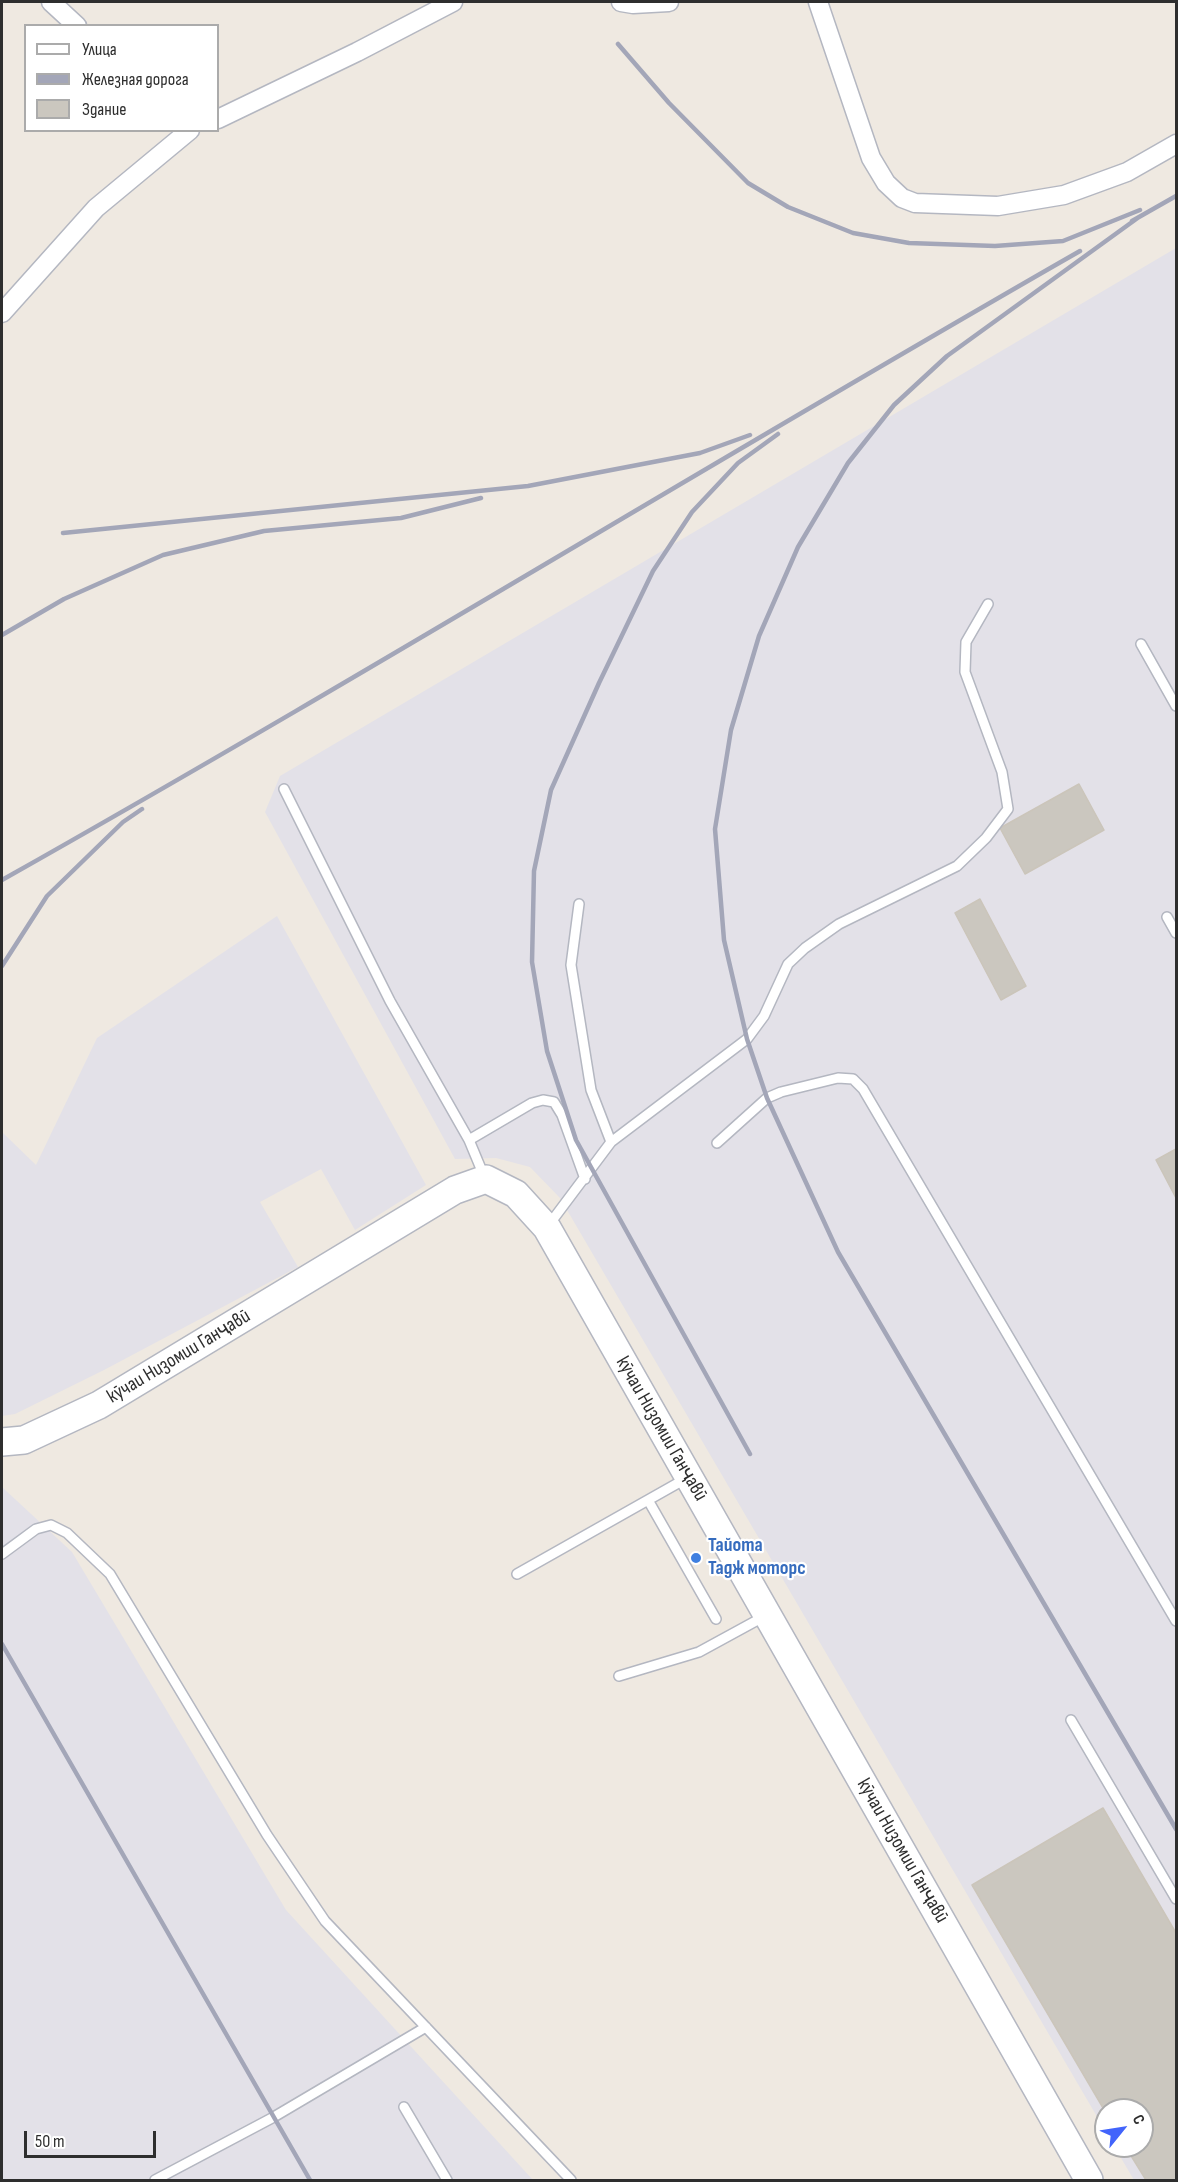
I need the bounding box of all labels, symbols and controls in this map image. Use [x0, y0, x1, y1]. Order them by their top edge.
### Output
legend [24, 24, 219, 132]
text: Улица [82, 39, 117, 60]
text: Железная дорога [82, 69, 189, 90]
text: Здание [82, 99, 127, 120]
street label: кӯчаи Низомии Ганҷавӣ [103, 1305, 255, 1409]
street label: кӯчаи Низомии Ганҷавӣ [610, 1352, 712, 1506]
place label: Тайота Тадж моторс [708, 1534, 806, 1581]
marker: Тайота Тадж моторс [689, 1551, 703, 1565]
street label: кӯчаи Низомии Ганҷавӣ [851, 1774, 953, 1928]
north arrow [1094, 2098, 1154, 2158]
text: С [1128, 2111, 1149, 2128]
scale bar [27, 2119, 159, 2157]
text: 50 m [35, 2131, 65, 2152]

